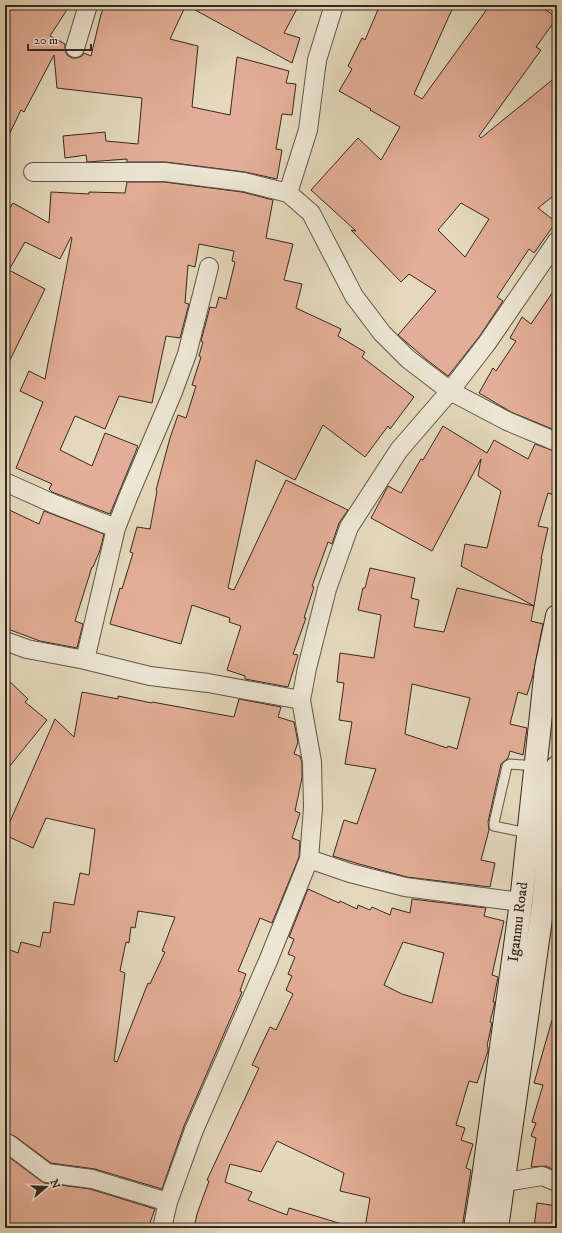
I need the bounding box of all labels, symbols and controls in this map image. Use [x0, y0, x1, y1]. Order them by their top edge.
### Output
scale bar [28, 26, 91, 52]
text: 20 m [34, 33, 58, 48]
street label: Iganmu Road [504, 880, 532, 963]
north arrow [26, 1167, 66, 1207]
text: N [46, 1178, 63, 1191]

